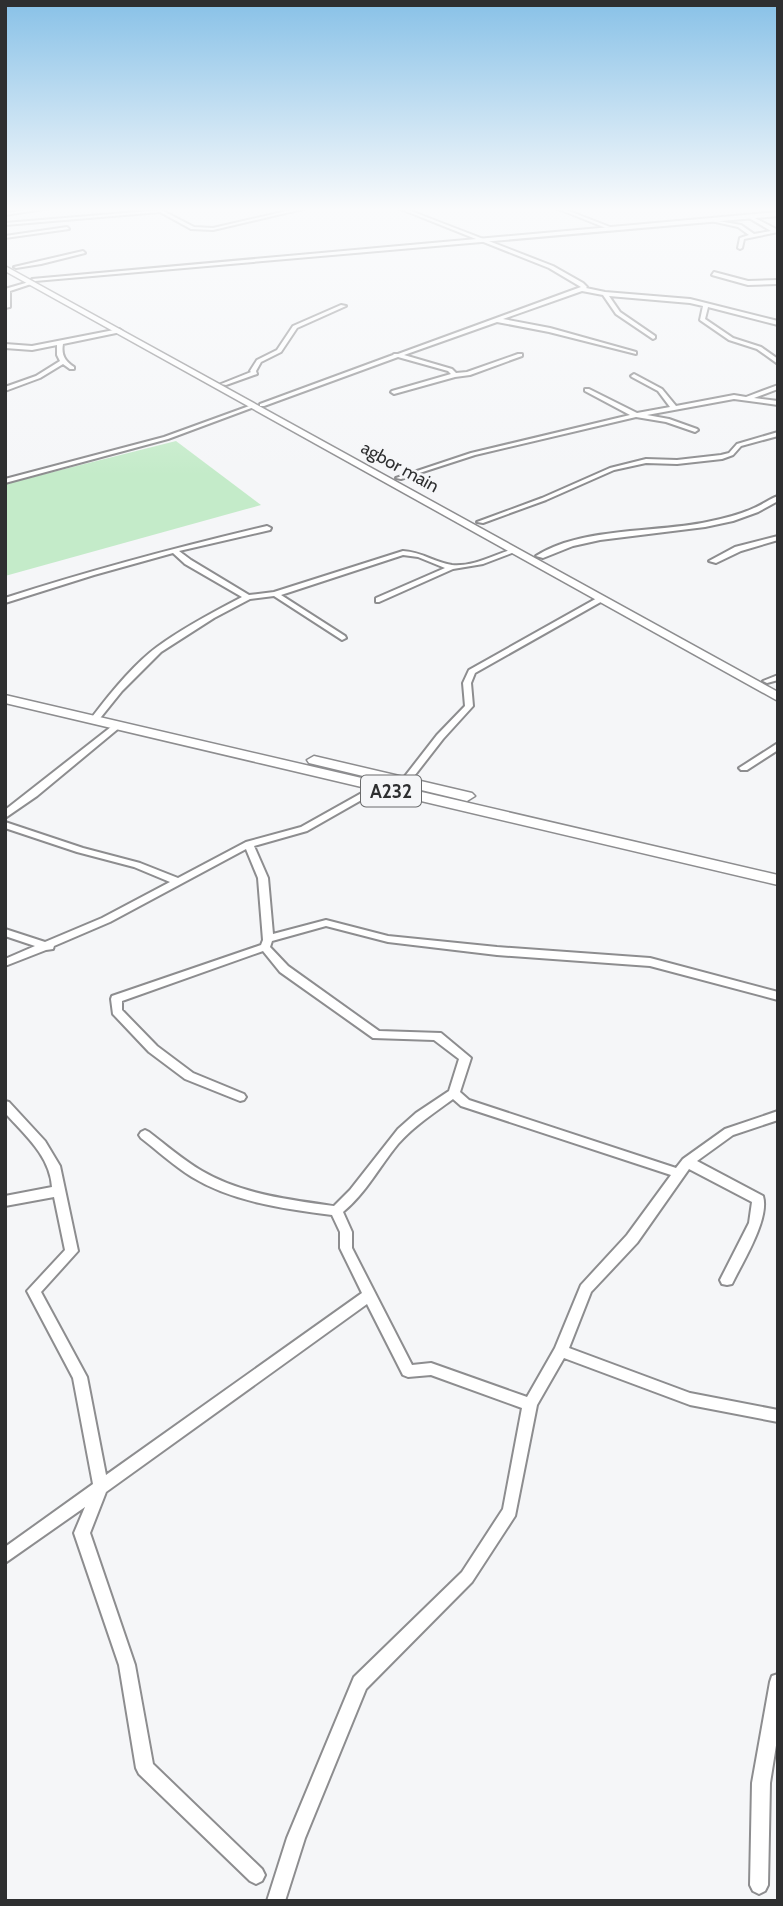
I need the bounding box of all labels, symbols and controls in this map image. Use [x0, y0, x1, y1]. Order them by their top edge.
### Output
street label: agbor main [357, 437, 443, 497]
road number: A232 [361, 776, 421, 806]

